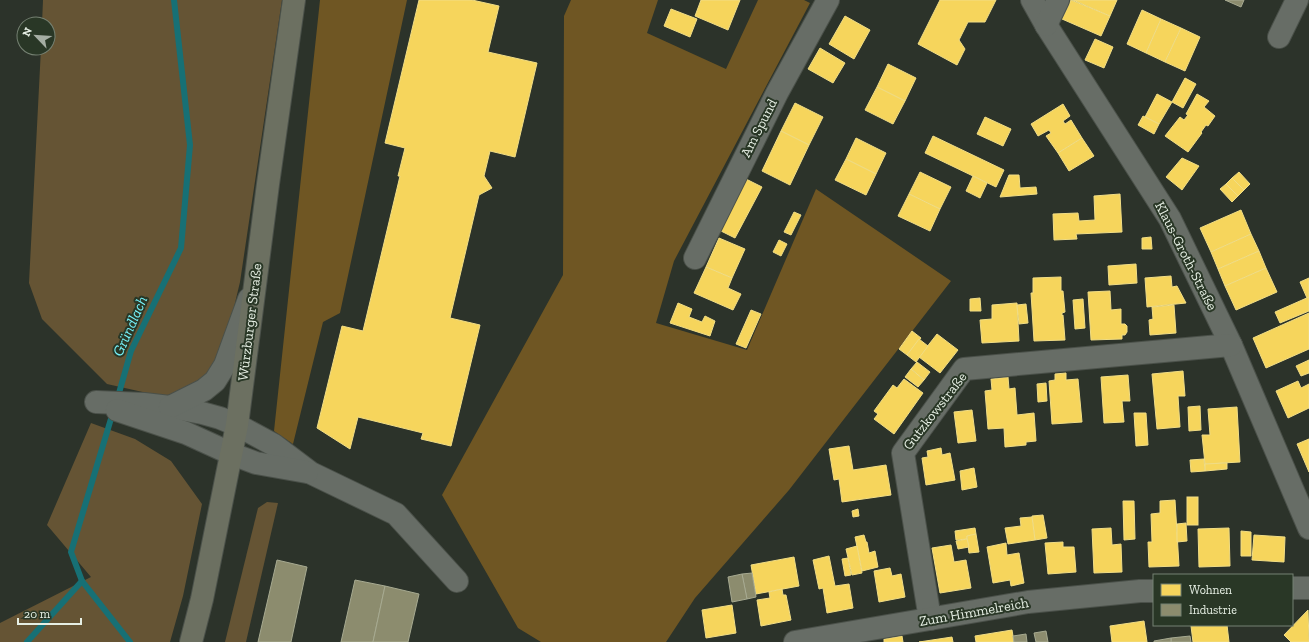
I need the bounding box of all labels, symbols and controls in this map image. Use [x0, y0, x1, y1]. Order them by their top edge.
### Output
north arrow [16, 16, 56, 56]
text: N [20, 25, 35, 39]
street label: Am Spund [737, 96, 781, 160]
street label: Klaus-Groth-Straße [1151, 199, 1221, 314]
street label: Würzburger Straße [234, 262, 266, 382]
water label: Gründlach [109, 293, 151, 359]
street label: Gutzkowstraße [900, 369, 971, 453]
legend [1153, 574, 1293, 626]
text: Wohnen [1189, 583, 1232, 597]
street label: Zum Himmelreich [918, 594, 1030, 630]
scale bar [18, 600, 81, 626]
text: Industrie [1189, 603, 1237, 617]
text: 20 m [24, 607, 51, 621]

